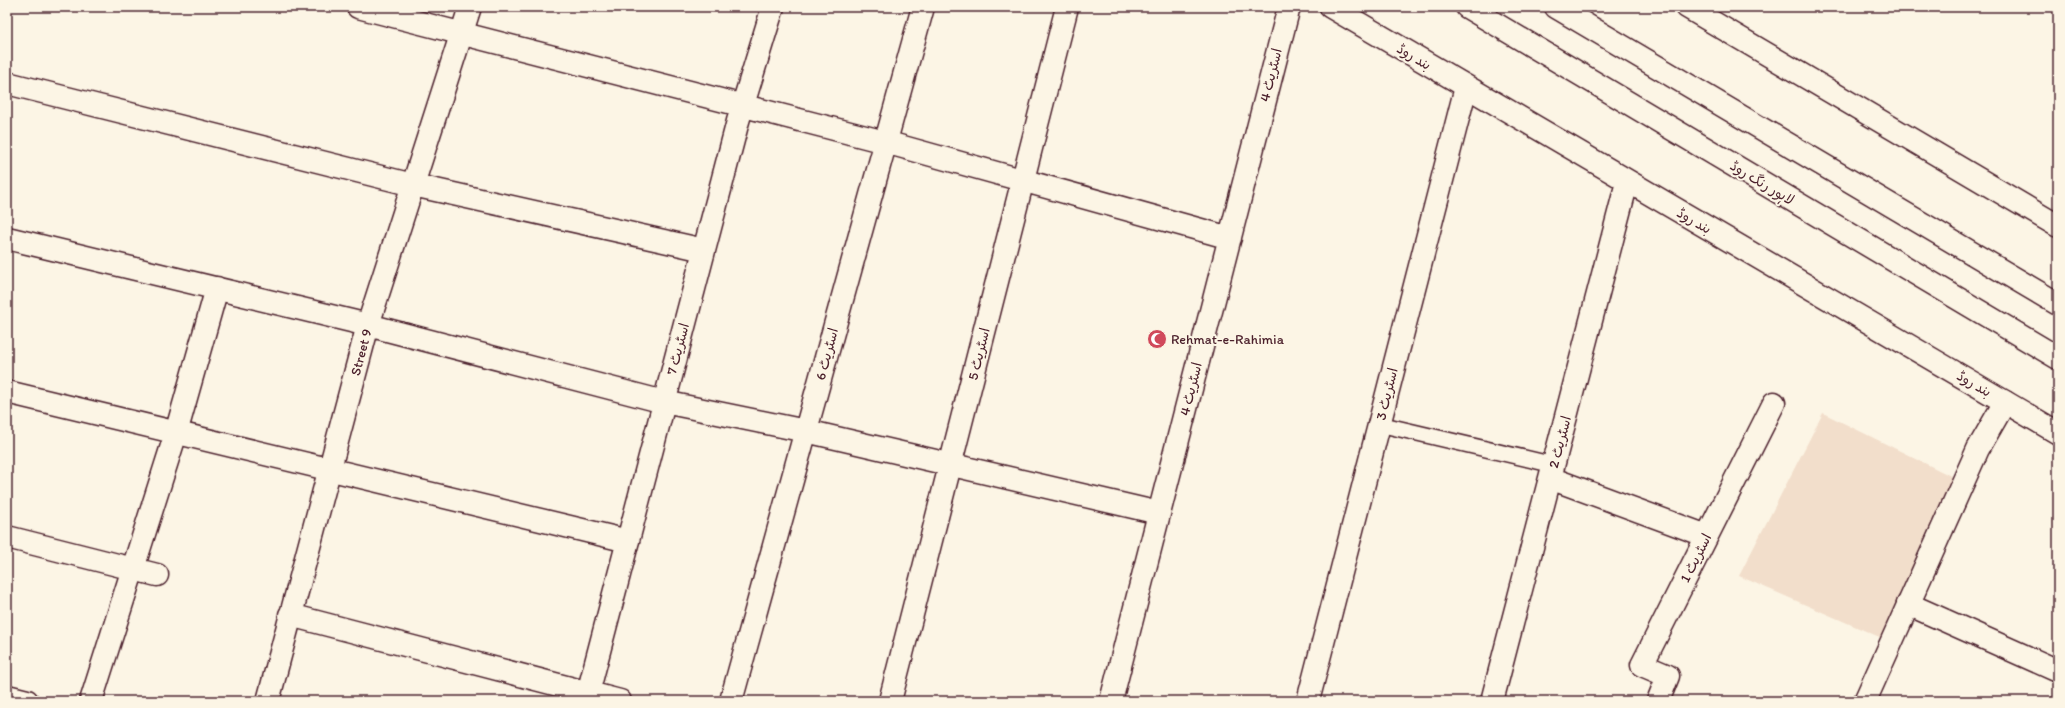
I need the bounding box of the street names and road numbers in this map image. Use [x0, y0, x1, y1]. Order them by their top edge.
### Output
street label: بند روڈ [1394, 40, 1434, 74]
street label: اسٹریٹ 4 [1256, 47, 1286, 103]
street label: لاہور رنگ روڈ [1726, 157, 1797, 210]
street label: بند روڈ [1674, 204, 1714, 238]
street label: اسٹریٹ 7 [663, 321, 693, 377]
street label: اسٹریٹ 6 [812, 326, 842, 382]
street label: اسٹریٹ 5 [964, 326, 994, 382]
street label: Street 9 [346, 327, 375, 377]
street label: اسٹریٹ 4 [1176, 361, 1206, 417]
street label: اسٹریٹ 3 [1372, 366, 1402, 422]
street label: بند روڈ [1954, 367, 1994, 401]
street label: اسٹریٹ 2 [1545, 414, 1575, 470]
street label: اسٹریٹ 1 [1677, 531, 1715, 585]

